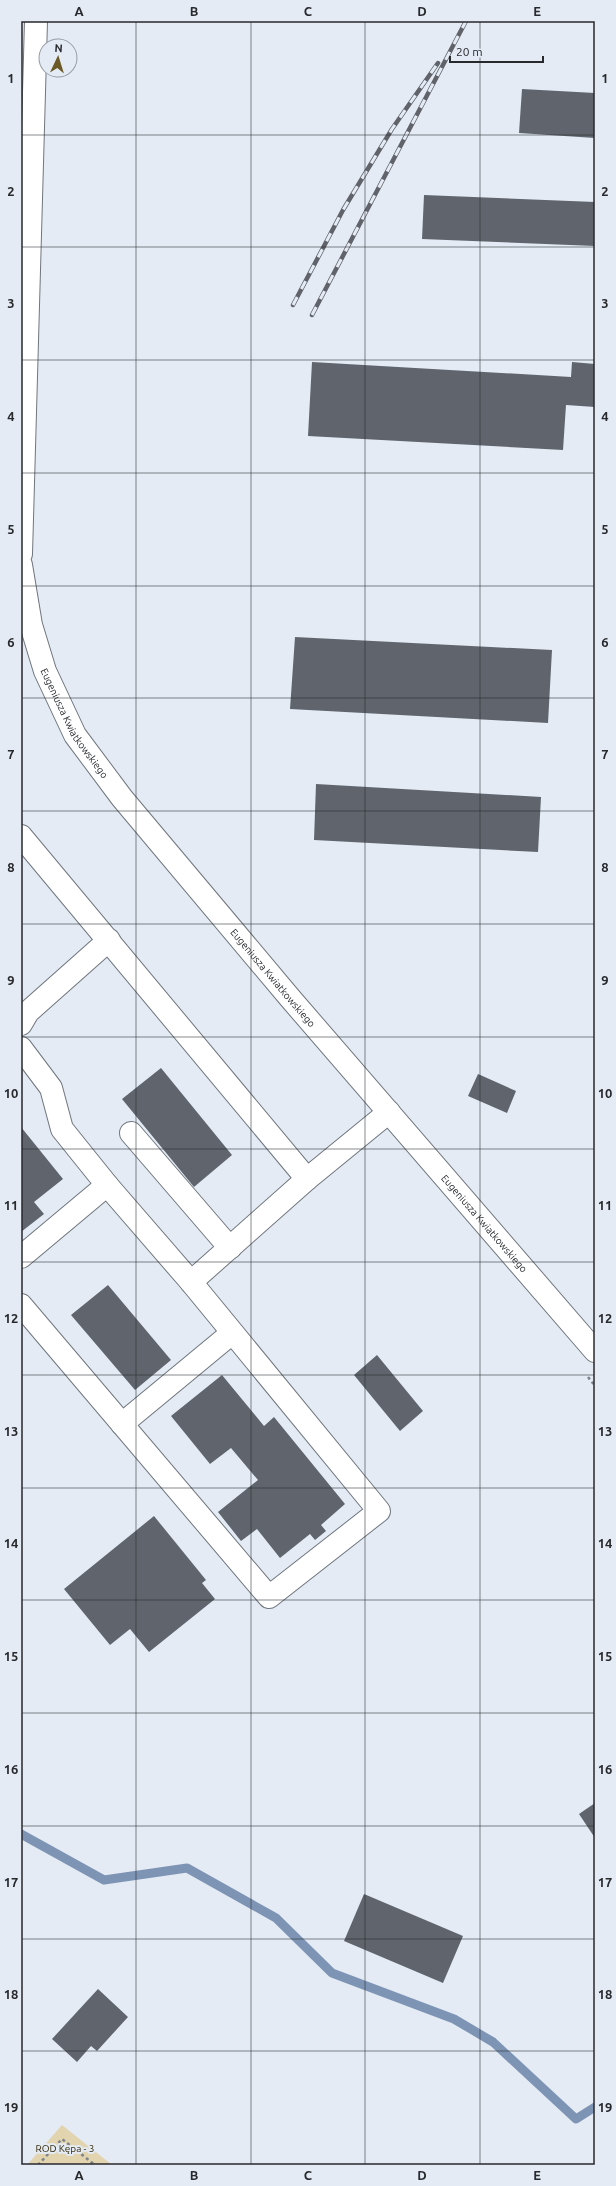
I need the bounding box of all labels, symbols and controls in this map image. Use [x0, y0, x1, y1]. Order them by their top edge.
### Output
text: A [74, 4, 84, 18]
text: B [190, 4, 199, 18]
text: C [304, 4, 313, 18]
text: D [417, 4, 427, 18]
text: E [533, 4, 541, 18]
north arrow [38, 38, 78, 78]
scale bar [450, 38, 543, 64]
text: N [54, 42, 63, 54]
text: 20 m [456, 45, 483, 58]
text: 1 [7, 71, 15, 85]
text: 1 [601, 71, 609, 85]
text: 2 [7, 184, 15, 198]
text: 2 [601, 184, 609, 198]
text: 3 [7, 296, 15, 310]
text: 3 [601, 296, 609, 310]
text: 4 [7, 409, 15, 423]
text: 4 [601, 409, 609, 423]
text: 5 [7, 522, 15, 536]
text: 5 [601, 522, 609, 536]
text: 6 [7, 635, 15, 649]
text: 6 [601, 635, 609, 649]
street label: Eugeniusza Kwiatkowskiego [39, 666, 111, 780]
text: 7 [7, 747, 15, 761]
text: 7 [601, 747, 609, 761]
text: 8 [7, 860, 15, 874]
text: 8 [601, 860, 609, 874]
street label: Eugeniusza Kwiatkowskiego [229, 926, 318, 1029]
text: 9 [7, 973, 15, 987]
text: 9 [601, 973, 609, 987]
text: 10 [4, 1086, 18, 1100]
text: 10 [598, 1086, 612, 1100]
street label: Eugeniusza Kwiatkowskiego [439, 1172, 530, 1274]
text: 11 [4, 1198, 18, 1212]
text: 11 [598, 1198, 612, 1212]
text: 12 [4, 1311, 18, 1325]
text: 12 [598, 1311, 612, 1325]
text: 13 [4, 1424, 18, 1438]
text: 13 [598, 1424, 612, 1438]
text: 14 [4, 1536, 18, 1550]
text: 14 [598, 1536, 612, 1550]
text: 15 [4, 1649, 18, 1663]
text: 15 [598, 1649, 612, 1663]
text: 16 [4, 1762, 18, 1776]
text: 16 [598, 1762, 612, 1776]
text: 17 [4, 1875, 18, 1889]
text: 17 [598, 1875, 612, 1889]
text: 18 [4, 1987, 18, 2001]
text: 18 [598, 1987, 612, 2001]
text: 19 [4, 2100, 18, 2114]
text: 19 [598, 2100, 612, 2114]
park label: ROD Kępa - 3 [36, 2143, 94, 2154]
text: A [74, 2168, 84, 2182]
text: B [190, 2168, 199, 2182]
text: C [304, 2168, 313, 2182]
text: D [417, 2168, 427, 2182]
text: E [533, 2168, 541, 2182]

